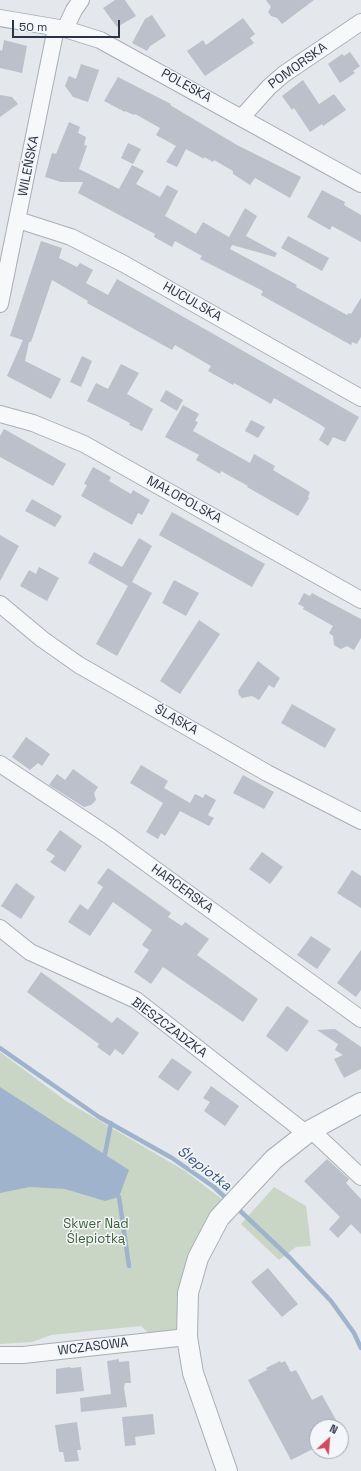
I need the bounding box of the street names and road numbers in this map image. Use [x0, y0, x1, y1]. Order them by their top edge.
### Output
street label: POMORSKA [266, 39, 330, 93]
street label: POLESKA [158, 66, 214, 106]
street label: WILEŃSKA [15, 134, 43, 198]
street label: HUCULSKA [160, 279, 224, 325]
street label: MAŁOPOLSKA [144, 473, 224, 527]
street label: ŚLĄSKA [152, 701, 200, 739]
street label: HARCERSKA [148, 861, 216, 917]
street label: BIESZCZADZKA [128, 995, 210, 1061]
street label: WCZASOWA [57, 1335, 129, 1359]

